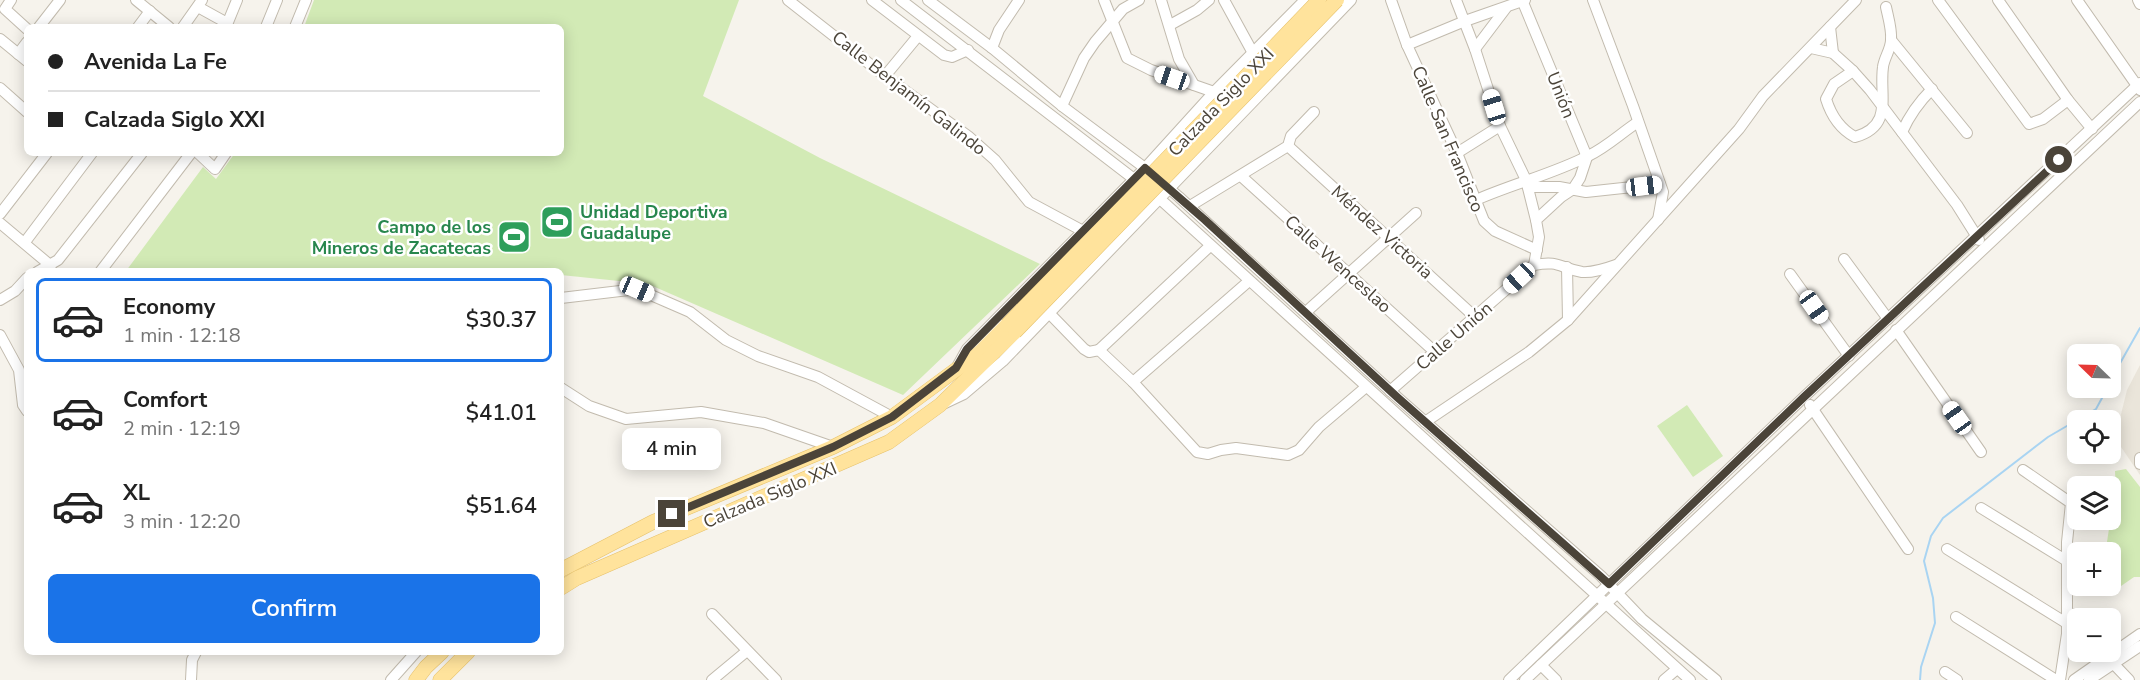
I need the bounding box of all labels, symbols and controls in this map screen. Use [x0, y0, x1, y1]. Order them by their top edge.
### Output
street label: Calle Benjamín Galindo [827, 25, 991, 161]
street label: Calzada Siglo XXI [1163, 42, 1279, 162]
text: Avenida La Fe [84, 47, 227, 77]
street label: Calle San Francisco [1406, 62, 1490, 216]
car [1152, 64, 1192, 92]
street label: Unión [1541, 68, 1581, 122]
car [1480, 87, 1508, 127]
text: Calzada Siglo XXI [84, 105, 265, 135]
route start [2045, 146, 2072, 173]
car [1625, 175, 1663, 197]
street label: Méndez Victoria [1326, 180, 1438, 284]
place label: Unidad Deportiva Guadalupe [580, 200, 728, 245]
sports icon: Unidad Deportiva Guadalupe [539, 204, 575, 240]
street label: Calle Wenceslao [1279, 210, 1397, 318]
place label: Campo de los Mineros de Zacatecas [312, 215, 491, 260]
sports icon: Campo de los Mineros de Zacatecas [496, 219, 532, 255]
car [1500, 259, 1538, 297]
car [617, 274, 657, 304]
car [1796, 287, 1832, 327]
text: Economy [123, 292, 215, 322]
icon: car [51, 293, 105, 347]
street label: Calle Unión [1411, 296, 1497, 376]
text: $30.37 [466, 305, 537, 335]
text: 1 min · 12:18 [123, 322, 241, 349]
north arrow [2067, 344, 2121, 398]
map controls [2067, 344, 2121, 662]
text: Comfort [123, 385, 207, 415]
icon: car [51, 386, 105, 440]
text: $41.01 [466, 398, 537, 428]
car [1939, 398, 1975, 438]
button: locate [2067, 410, 2121, 464]
text: 2 min · 12:19 [123, 415, 241, 442]
callout: 4 min [622, 427, 722, 469]
text: 4 min [646, 435, 697, 462]
street label: Calzada Siglo XXI [700, 456, 840, 534]
button: layers [2067, 476, 2121, 530]
text: XL [123, 478, 150, 508]
icon: car [51, 479, 105, 533]
text: $51.64 [466, 491, 537, 521]
route end [658, 500, 685, 527]
text: 3 min · 12:20 [123, 508, 241, 535]
button: + [2067, 542, 2121, 596]
button: Confirm [48, 574, 540, 643]
button: − [2067, 608, 2121, 662]

